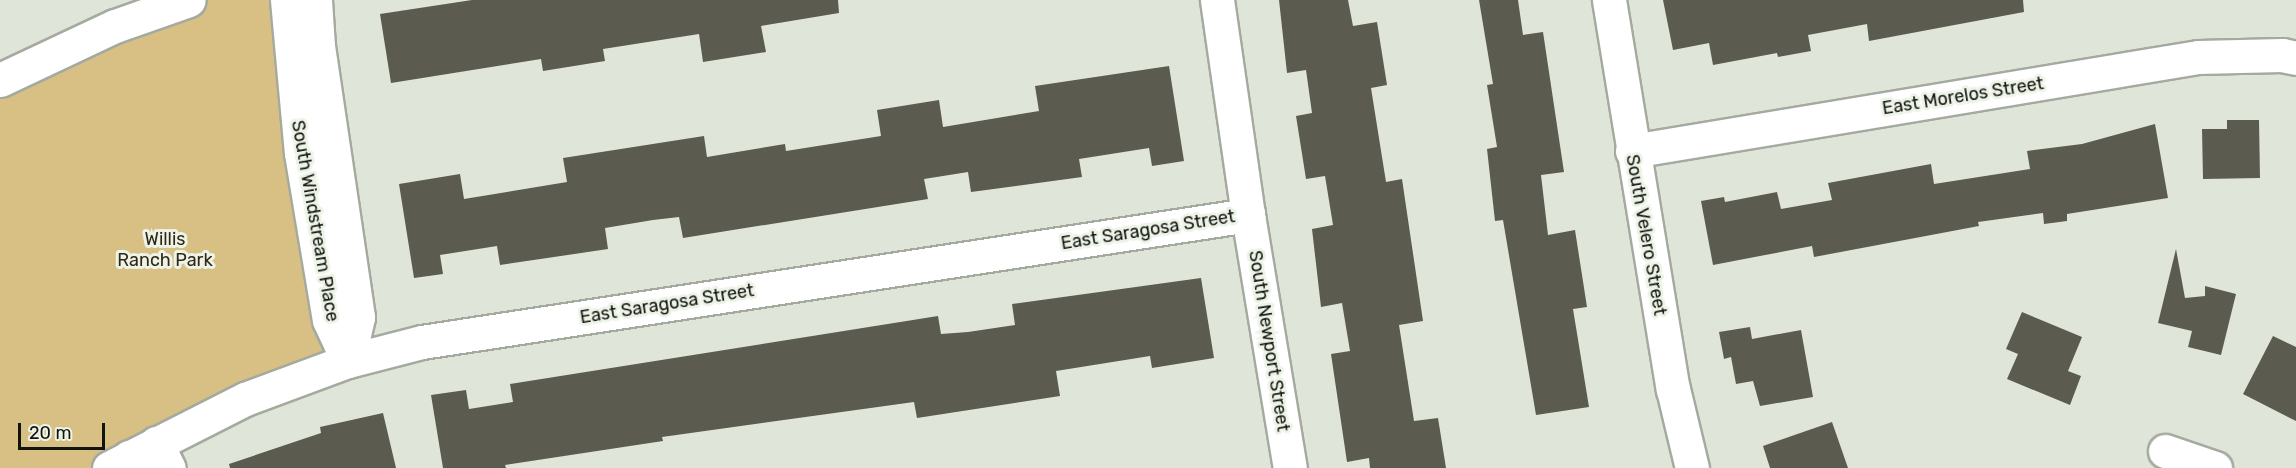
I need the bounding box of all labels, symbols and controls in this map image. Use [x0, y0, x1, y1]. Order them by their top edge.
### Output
street label: East Morelos Street [1881, 73, 2045, 119]
street label: South Windstream Place [287, 119, 343, 323]
street label: South Velero Street [1621, 153, 1671, 317]
street label: East Saragosa Street [1059, 206, 1237, 254]
park label: Willis Ranch Park [117, 229, 213, 272]
street label: South Newport Street [1244, 249, 1294, 433]
street label: East Saragosa Street [578, 280, 756, 328]
scale bar [21, 411, 108, 449]
text: 20 m [29, 422, 71, 444]

